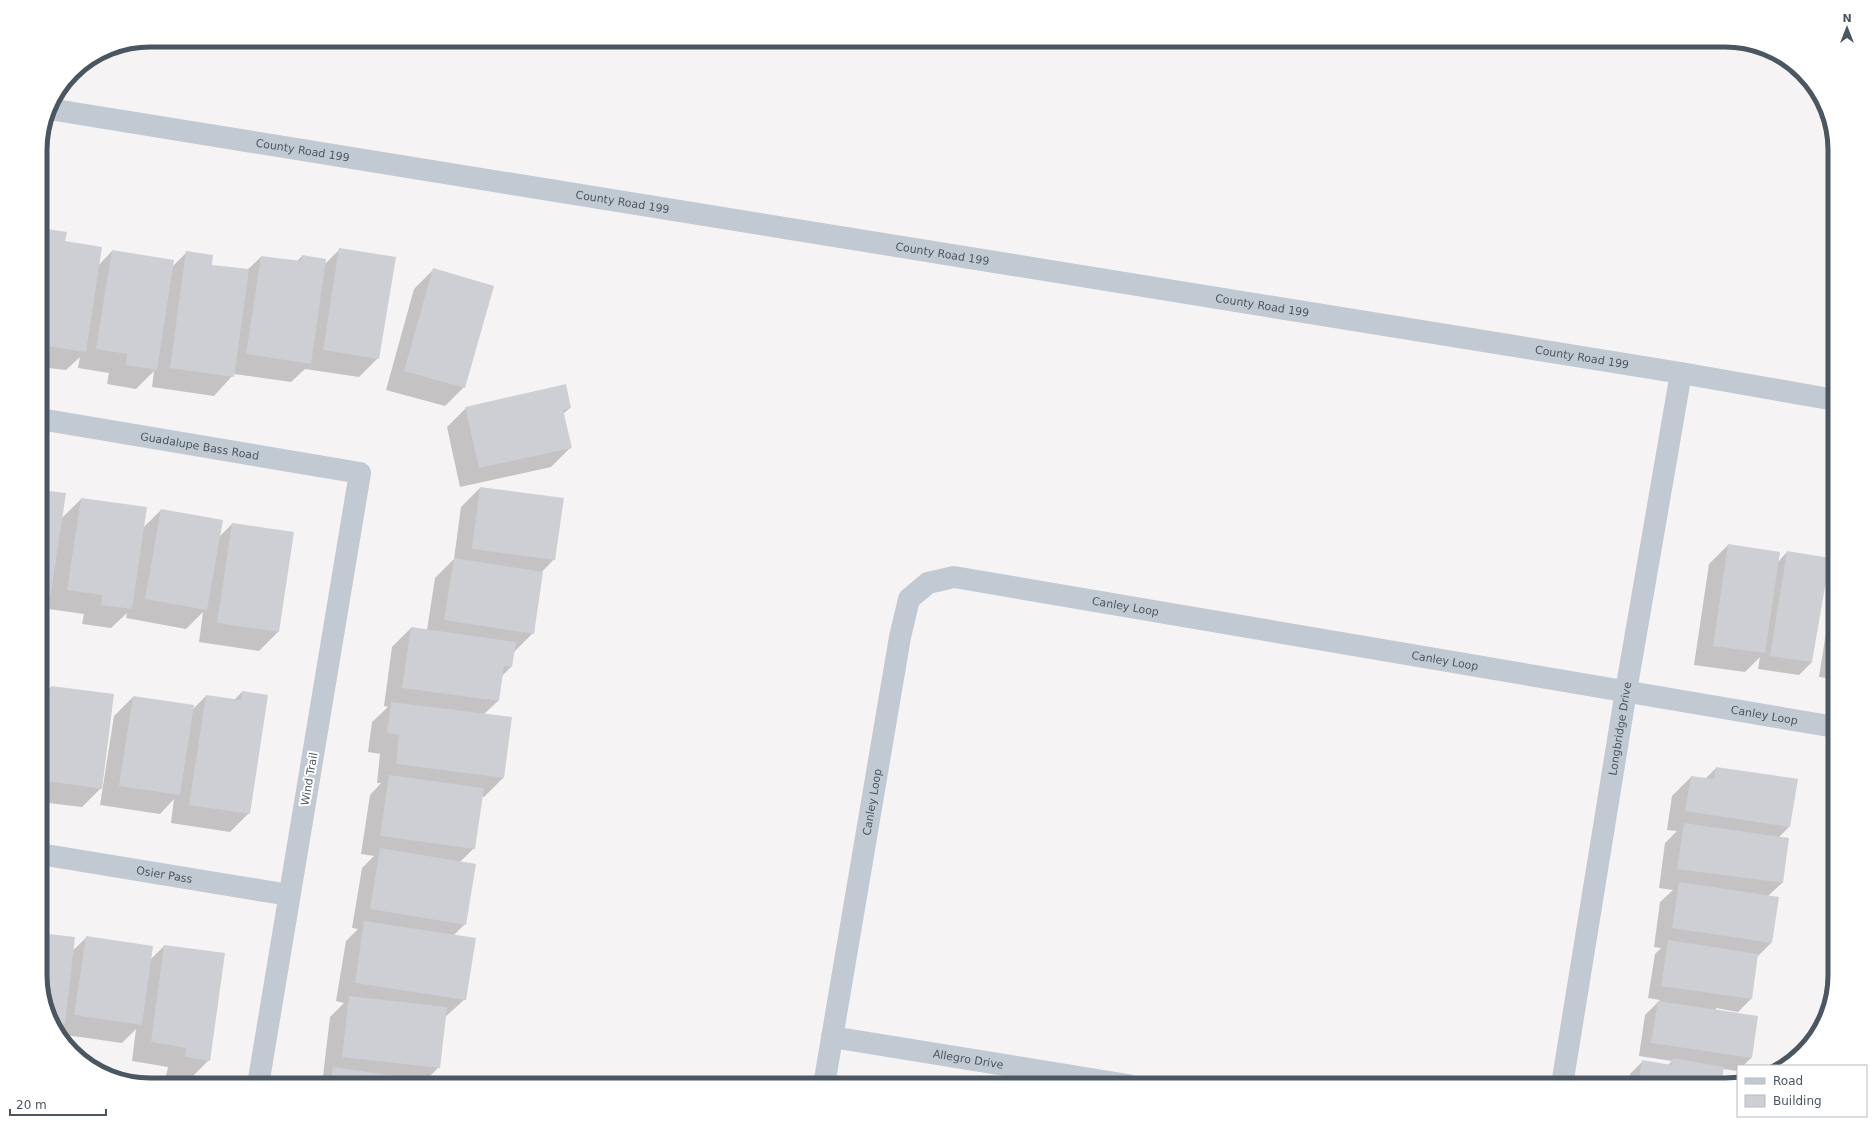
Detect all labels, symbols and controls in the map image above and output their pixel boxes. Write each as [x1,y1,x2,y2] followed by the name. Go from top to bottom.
[1827,8,1867,48] north arrow
[1842,12,1852,25] text: N
[255,137,350,165] street label: County Road 199
[575,188,670,216] street label: County Road 199
[894,240,990,268] street label: County Road 199
[1214,292,1310,320] street label: County Road 199
[1534,343,1630,371] street label: County Road 199
[139,430,260,463] street label: Guadalupe Bass Road
[1091,595,1160,619] street label: Canley Loop
[1410,649,1479,673] street label: Canley Loop
[1606,681,1635,777] street label: Longbridge Drive
[1730,703,1799,728] street label: Canley Loop
[298,752,321,807] street label: Wind Trail
[860,768,885,837] street label: Canley Loop
[135,864,194,886] street label: Osier Pass
[932,1047,1005,1072] street label: Allegro Drive
[1737,1065,1867,1117] legend
[1773,1074,1803,1088] text: Road
[10,1091,106,1117] scale bar
[1773,1094,1822,1108] text: Building
[16,1098,47,1112] text: 20 m

